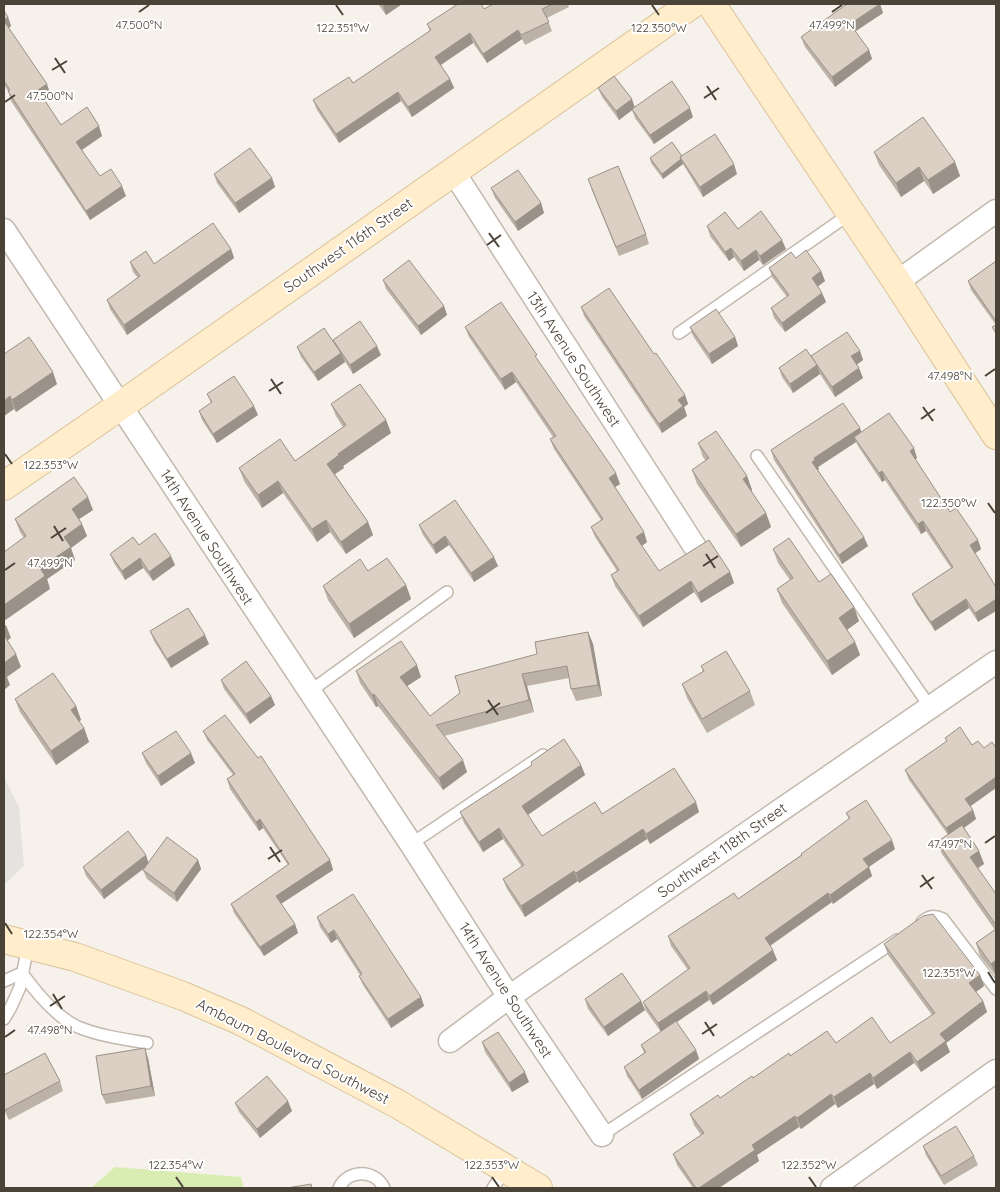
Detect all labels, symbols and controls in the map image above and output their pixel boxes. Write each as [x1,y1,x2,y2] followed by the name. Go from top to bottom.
[115,17,163,32] text: 47.500°N
[809,17,855,32] text: 47.499°N
[317,20,370,35] text: 122.351°W
[631,20,687,35] text: 122.350°W
[26,88,74,103] text: 47.500°N
[280,193,416,297] street label: Southwest 116th Street
[523,288,625,430] street label: 13th Avenue Southwest
[927,368,973,383] text: 47.498°N
[24,457,79,472] text: 122.353°W
[156,466,258,608] street label: 14th Avenue Southwest
[921,495,977,510] text: 122.350°W
[27,555,73,570] text: 47.499°N
[654,798,790,902] street label: Southwest 118th Street
[928,836,972,851] text: 47.497°N
[455,919,557,1061] street label: 14th Avenue Southwest
[24,926,79,941] text: 122.354°W
[923,965,976,980] text: 122.351°W
[193,994,393,1108] street label: Ambaum Boulevard Southwest
[27,1022,73,1037] text: 47.498°N
[149,1157,204,1172] text: 122.354°W
[465,1157,520,1172] text: 122.353°W
[782,1157,837,1172] text: 122.352°W

